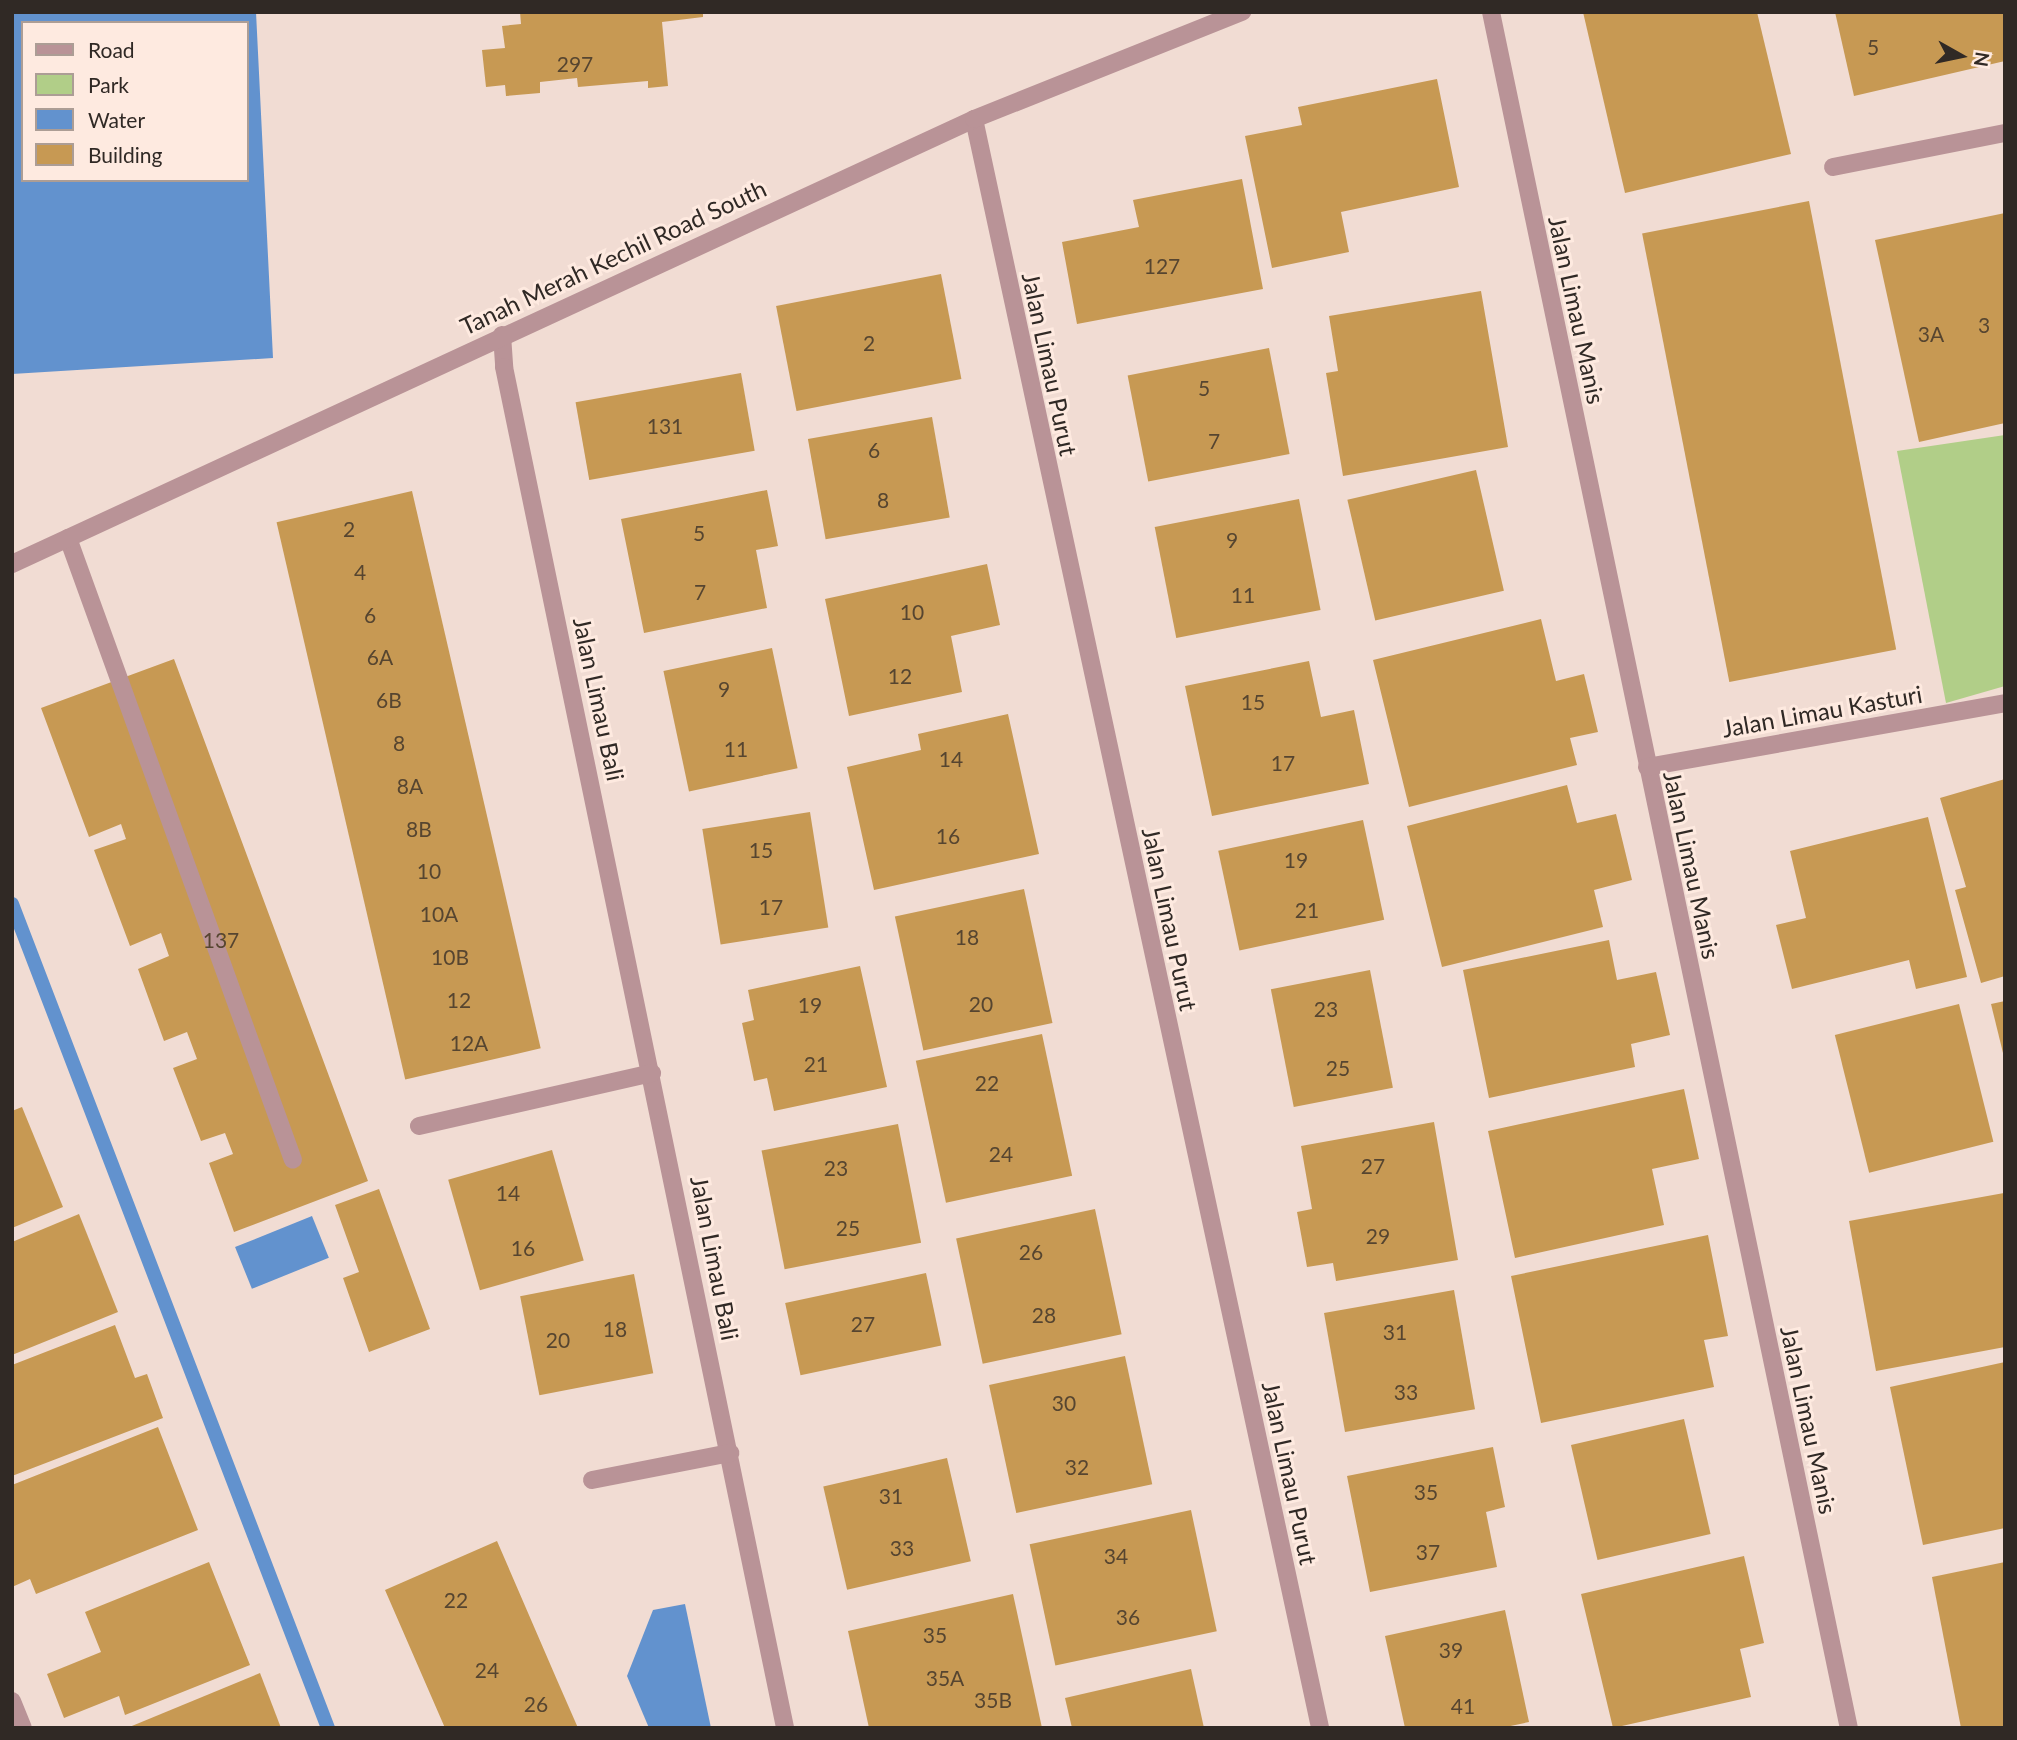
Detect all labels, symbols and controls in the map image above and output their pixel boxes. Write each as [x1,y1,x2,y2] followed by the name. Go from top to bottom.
[21,21,248,182] legend
[1926,21,1996,91] north arrow
[1867,34,1879,60] house number: 5
[88,37,135,62] text: Road
[1970,50,1995,68] text: N
[557,51,593,77] house number: 297
[88,72,129,97] text: Park
[88,107,145,132] text: Water
[88,142,163,167] text: Building
[455,173,771,341] street label: Tanah Merah Kechil Road South
[1543,213,1611,407] street label: Jalan Limau Manis
[1144,253,1180,279] house number: 127
[1017,270,1083,458] street label: Jalan Limau Purut
[1978,312,1990,338] house number: 3
[1918,321,1944,347] house number: 3A
[863,330,875,356] house number: 2
[1198,375,1210,401] house number: 5
[647,413,683,439] house number: 131
[1208,428,1220,454] house number: 7
[868,437,880,463] house number: 6
[877,487,889,513] house number: 8
[343,516,355,542] house number: 2
[693,520,705,546] house number: 5
[1226,527,1238,553] house number: 9
[354,559,366,585] house number: 4
[694,579,706,605] house number: 7
[1231,582,1255,608] house number: 11
[900,599,924,625] house number: 10
[364,602,376,628] house number: 6
[568,614,630,784] street label: Jalan Limau Bali
[367,644,393,670] house number: 6A
[888,663,912,689] house number: 12
[718,676,730,702] house number: 9
[1720,679,1924,743] street label: Jalan Limau Kasturi
[376,687,402,713] house number: 6B
[1241,689,1265,715] house number: 15
[393,730,405,756] house number: 8
[724,736,748,762] house number: 11
[939,746,963,772] house number: 14
[1271,750,1295,776] house number: 17
[1658,768,1726,962] street label: Jalan Limau Manis
[397,773,423,799] house number: 8A
[406,816,432,842] house number: 8B
[936,823,960,849] house number: 16
[1137,825,1203,1013] street label: Jalan Limau Purut
[749,837,773,863] house number: 15
[1284,847,1308,873] house number: 19
[417,858,441,884] house number: 10
[759,894,783,920] house number: 17
[1295,897,1319,923] house number: 21
[420,901,458,927] house number: 10A
[955,924,979,950] house number: 18
[203,927,239,953] house number: 137
[431,944,469,970] house number: 10B
[447,987,471,1013] house number: 12
[969,991,993,1017] house number: 20
[798,992,822,1018] house number: 19
[1314,996,1338,1022] house number: 23
[450,1030,488,1056] house number: 12A
[804,1051,828,1077] house number: 21
[1326,1055,1350,1081] house number: 25
[975,1070,999,1096] house number: 22
[989,1141,1013,1167] house number: 24
[1361,1153,1385,1179] house number: 27
[824,1155,848,1181] house number: 23
[685,1173,745,1343] street label: Jalan Limau Bali
[496,1180,520,1206] house number: 14
[836,1215,860,1241] house number: 25
[1366,1223,1390,1249] house number: 29
[511,1235,535,1261] house number: 16
[1019,1239,1043,1265] house number: 26
[1032,1302,1056,1328] house number: 28
[851,1311,875,1337] house number: 27
[603,1316,627,1342] house number: 18
[1383,1319,1407,1345] house number: 31
[1775,1323,1843,1517] street label: Jalan Limau Manis
[546,1327,570,1353] house number: 20
[1257,1379,1323,1567] street label: Jalan Limau Purut
[1394,1379,1418,1405] house number: 33
[1052,1390,1076,1416] house number: 30
[1065,1454,1089,1480] house number: 32
[1414,1479,1438,1505] house number: 35
[879,1483,903,1509] house number: 31
[890,1535,914,1561] house number: 33
[1416,1539,1440,1565] house number: 37
[1104,1543,1128,1569] house number: 34
[444,1587,468,1613] house number: 22
[1116,1604,1140,1630] house number: 36
[923,1622,947,1648] house number: 35
[1439,1637,1463,1663] house number: 39
[475,1657,499,1683] house number: 24
[926,1665,964,1691] house number: 35A
[974,1687,1012,1713] house number: 35B
[524,1691,548,1717] house number: 26
[1451,1693,1475,1719] house number: 41

